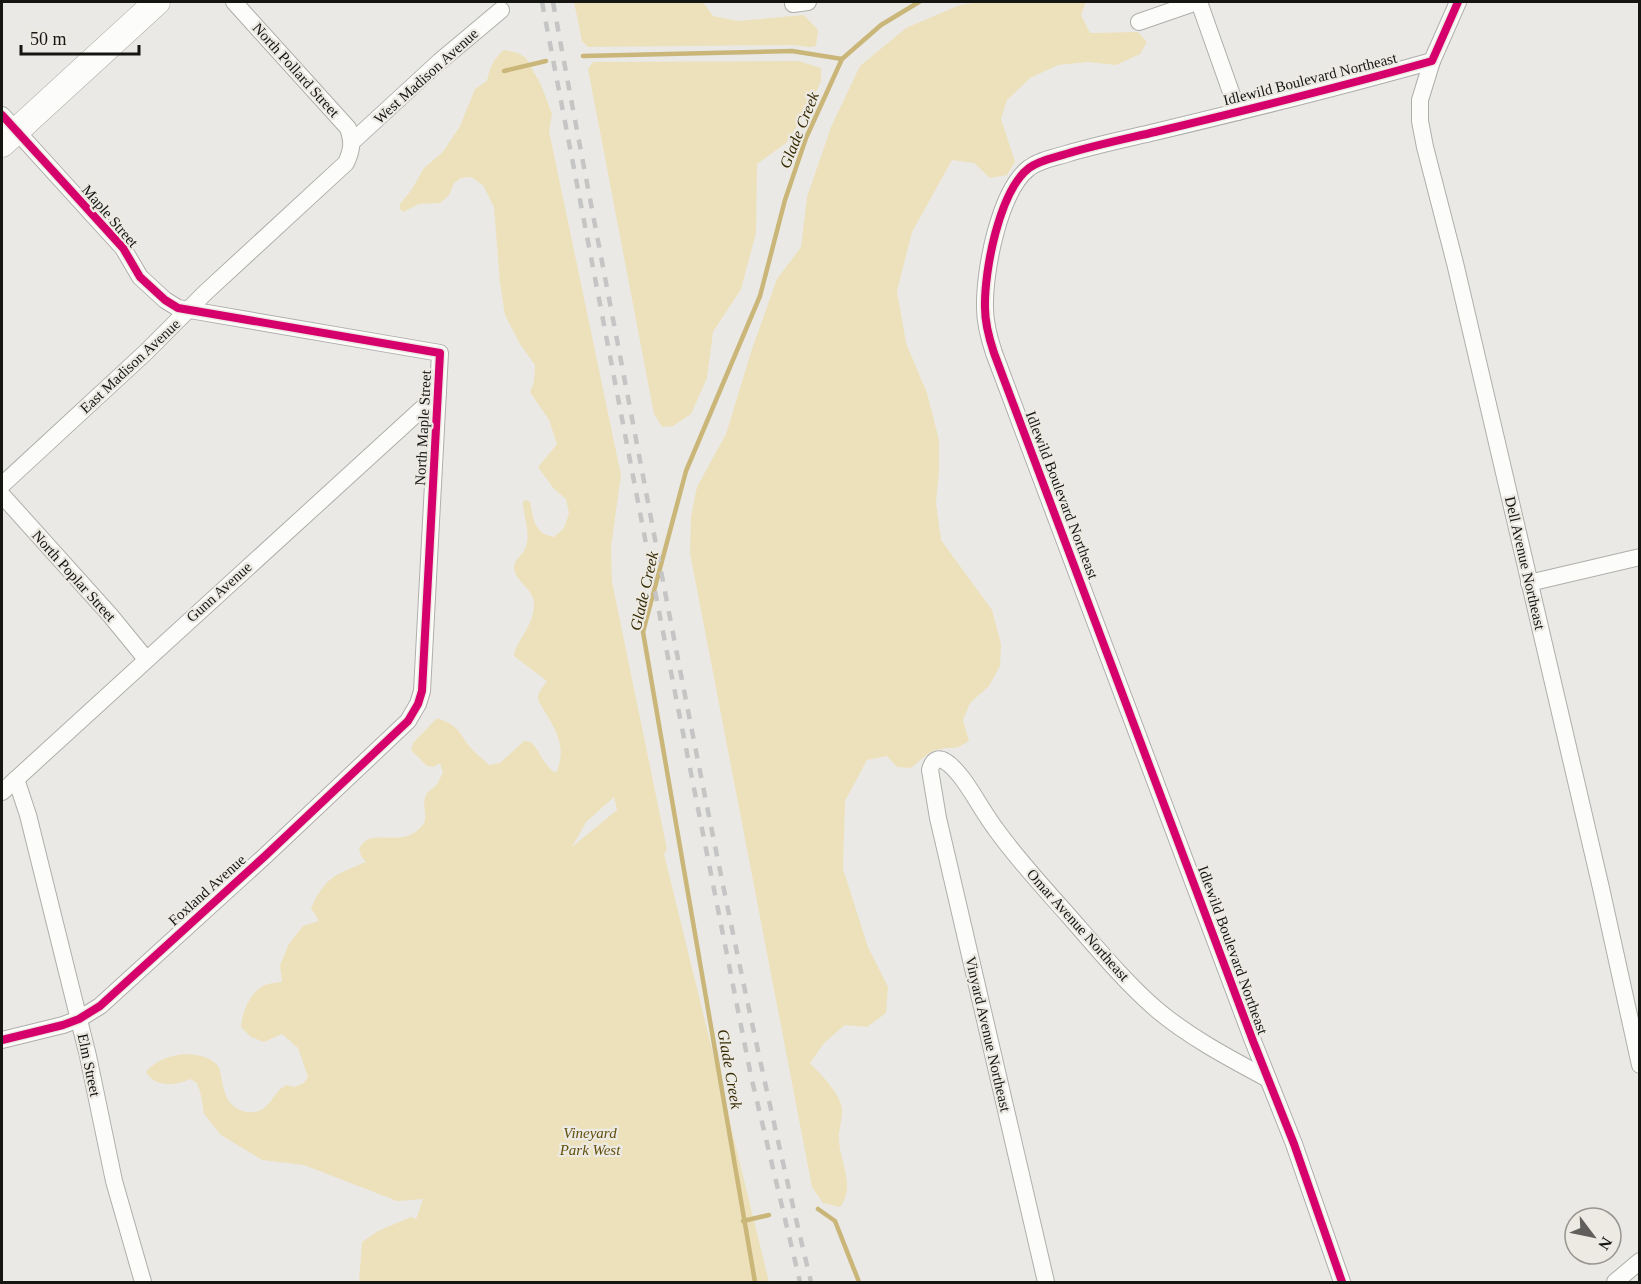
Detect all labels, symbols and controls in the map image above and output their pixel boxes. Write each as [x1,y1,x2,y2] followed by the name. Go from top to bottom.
[21,18,140,56] scale bar
[250,20,343,121] street label: North Pollard Street
[371,25,482,127] street label: West Madison Avenue
[30,29,67,49] text: 50 m
[1222,49,1399,108] street label: Idlewild Boulevard Northeast
[776,89,822,171] water label: Glade Creek
[79,182,142,251] street label: Maple Street
[77,315,183,416] street label: East Madison Avenue
[412,369,434,486] street label: North Maple Street
[1023,409,1102,582] street label: Idlewild Boulevard Northeast
[1502,495,1548,632] street label: Dell Avenue Northeast
[29,527,120,625] street label: North Poplar Street
[627,549,662,632] water label: Glade Creek
[183,558,255,625] street label: Gunn Avenue
[165,851,249,929] street label: Foxland Avenue
[1195,863,1271,1037] street label: Idlewild Boulevard Northeast
[1024,866,1133,985] street label: Omar Avenue Northeast
[962,955,1014,1114] street label: Vinyard Avenue Northeast
[715,1028,746,1111] water label: Glade Creek
[75,1032,104,1099] street label: Elm Street
[559,1125,621,1158] park label: Vineyard Park West
[1563,1206,1623,1266] north arrow
[1595,1234,1616,1253] text: N

